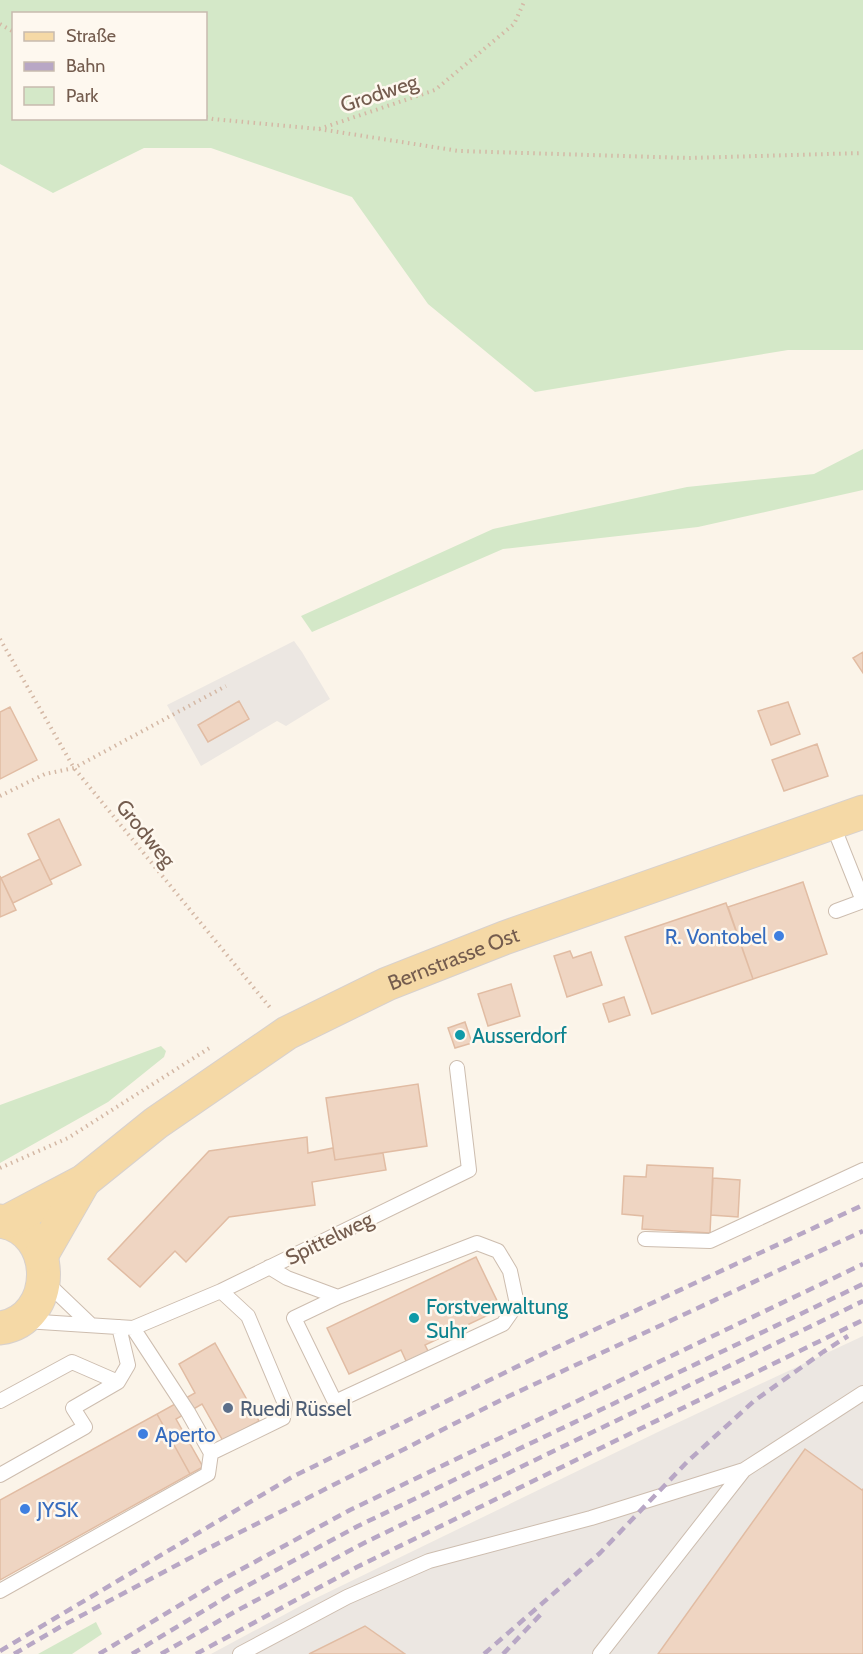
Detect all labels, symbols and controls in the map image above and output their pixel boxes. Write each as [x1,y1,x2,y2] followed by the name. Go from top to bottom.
[12,12,207,120] legend
[66,25,116,47] text: Straße
[66,55,105,77] text: Bahn
[337,69,421,117] street label: Grodweg
[66,85,99,107] text: Park
[111,794,181,872] street label: Grodweg
[384,921,522,995] street label: Bernstrasse Ost
[665,924,767,949] place label: R. Vontobel
[772,929,786,943] marker: R. Vontobel
[472,1023,567,1048] place label: Ausserdorf
[453,1028,467,1042] marker: Ausserdorf
[281,1206,377,1270] street label: Spittelweg
[426,1294,568,1343] place label: Forstverwaltung Suhr
[407,1311,421,1325] marker: Forstverwaltung Suhr
[240,1396,352,1421] place label: Ruedi Rüssel
[221,1401,235,1415] marker: Ruedi Rüssel
[155,1422,216,1447] place label: Aperto
[136,1427,150,1441] marker: Aperto
[36,1497,79,1522] place label: JYSK
[18,1502,32,1516] marker: JYSK

